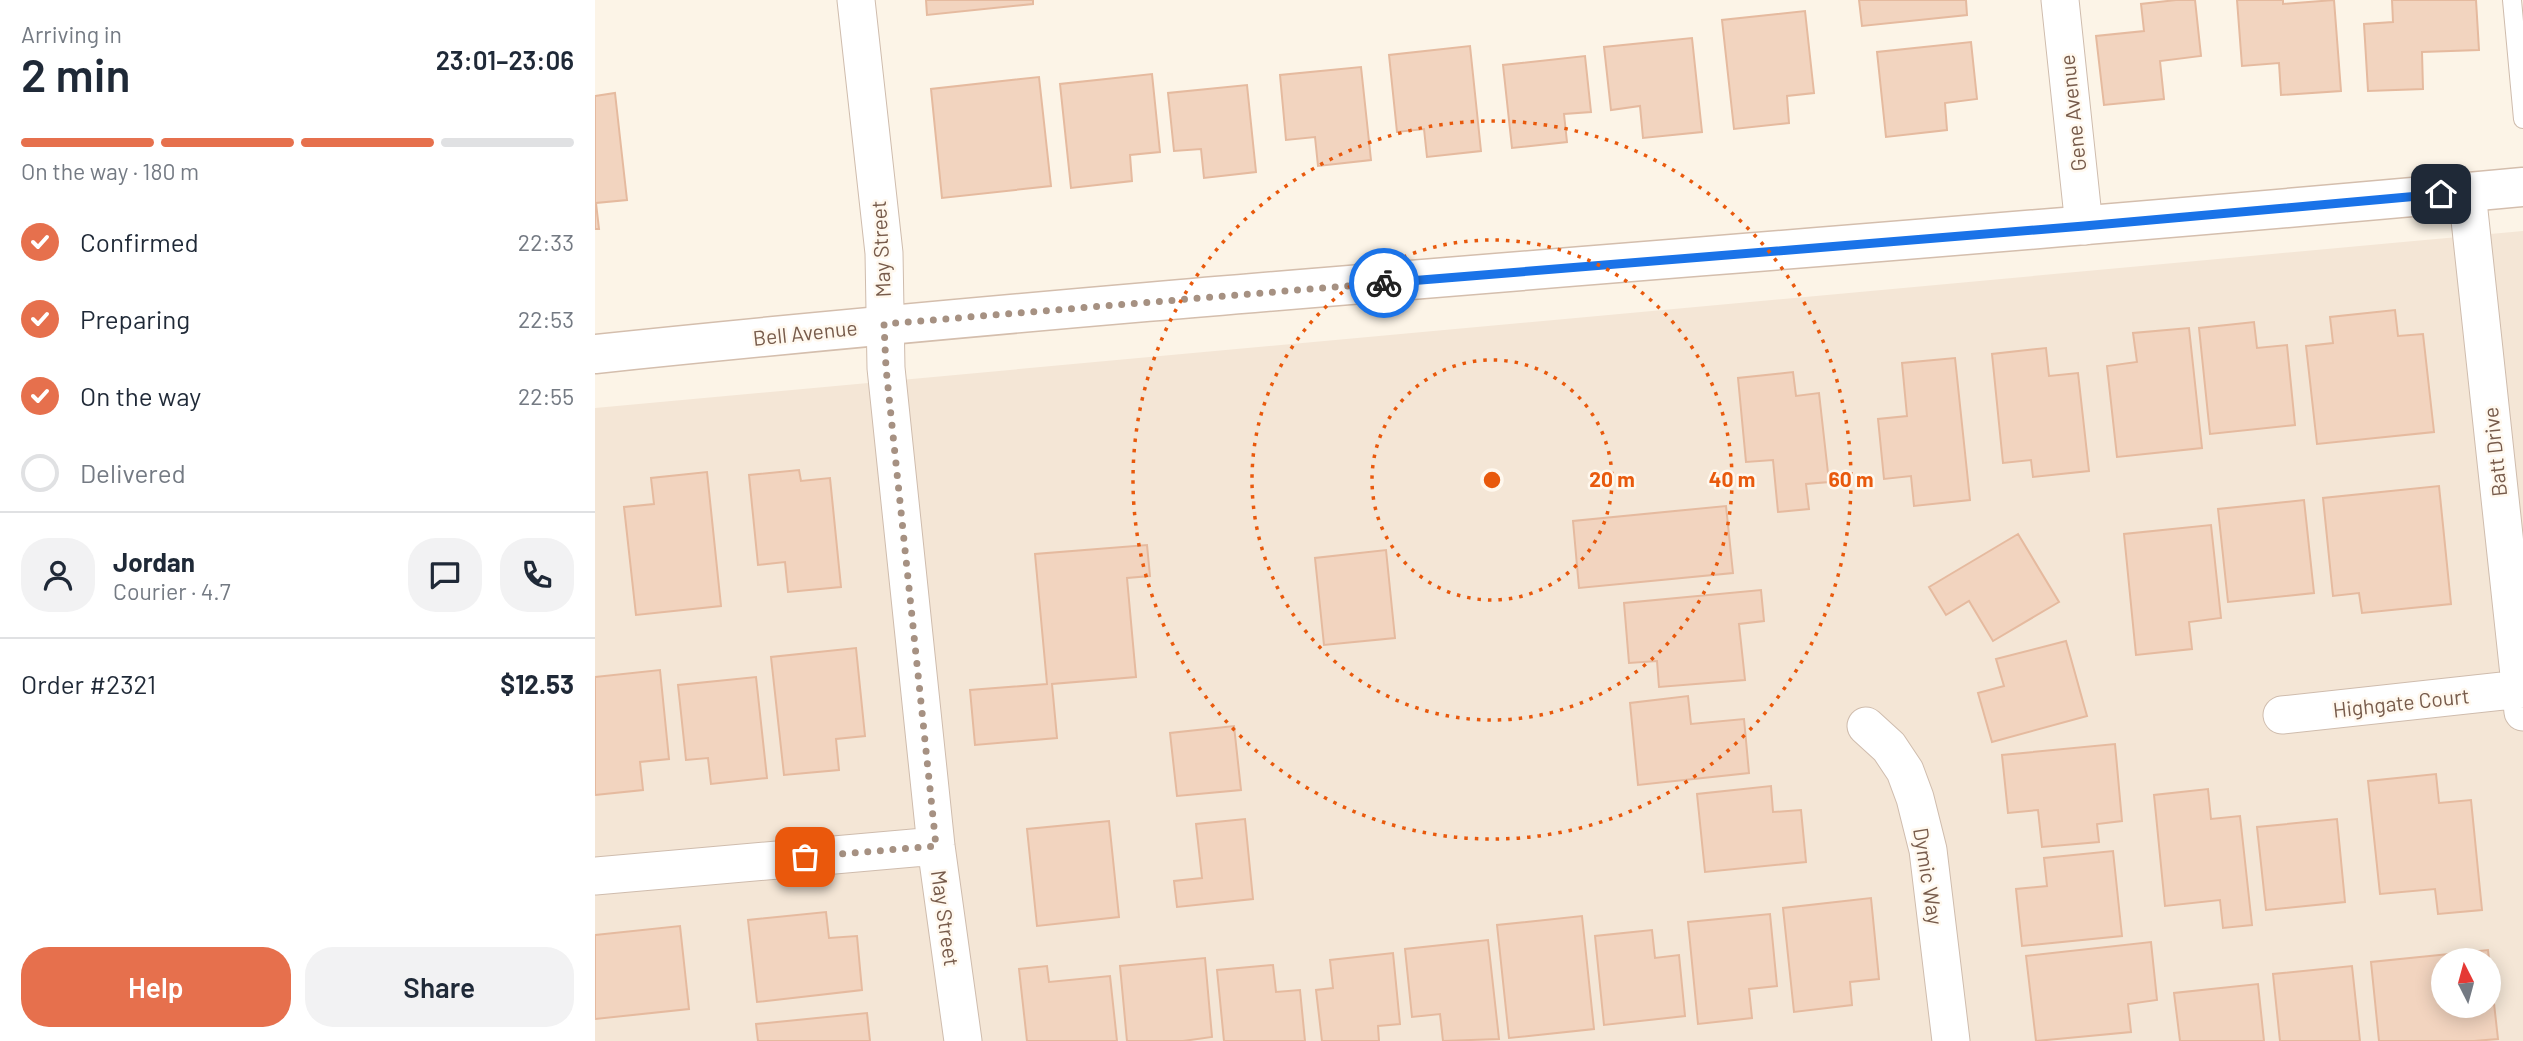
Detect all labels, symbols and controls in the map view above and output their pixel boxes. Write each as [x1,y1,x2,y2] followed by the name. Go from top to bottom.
[21,20,122,48] text: Arriving in
[436,44,574,75] text: 23:01–23:06
[21,46,130,101] text: 2 min
[2053,53,2091,173] street label: Gene Avenue
[21,157,199,185] text: On the way · 180 m
[2411,164,2471,224] pin
[2422,175,2460,213] icon: home
[865,200,895,298] street label: May Street
[21,223,59,261] icon: check
[80,226,199,257] text: Confirmed
[518,228,574,256] text: 22:33
[1349,248,1419,318] courier
[1365,264,1403,302] icon: bike
[21,300,59,338] icon: check
[80,303,190,334] text: Preparing
[518,305,574,333] text: 22:53
[751,314,859,350] street label: Bell Avenue
[21,377,59,415] icon: check
[80,380,201,411] text: On the way
[518,382,574,410] text: 22:55
[2477,406,2511,498] street label: Batt Drive
[80,457,186,488] text: Delivered
[1589,466,1635,491] text: 20 m
[1709,466,1755,491] text: 40 m
[1829,466,1873,491] text: 60 m
[1480,468,1504,492] centre of rings
[21,538,95,612] button: person
[408,538,482,612] button: chat
[500,538,574,612] button: phone
[113,546,195,577] text: Jordan
[113,577,231,605] text: Courier · 4.7
[21,668,156,699] text: Order #2321
[500,668,574,699] text: $12.53
[2331,682,2471,722] street label: Highgate Court
[1909,826,1949,927] street label: Dymic Way
[775,827,835,887] pin
[786,838,824,876] icon: bag
[927,868,965,968] street label: May Street
[21,947,291,1027] button: Help
[305,947,574,1027] button: Share
[2431,948,2501,1018] north arrow
[2431,948,2501,1018] map controls

